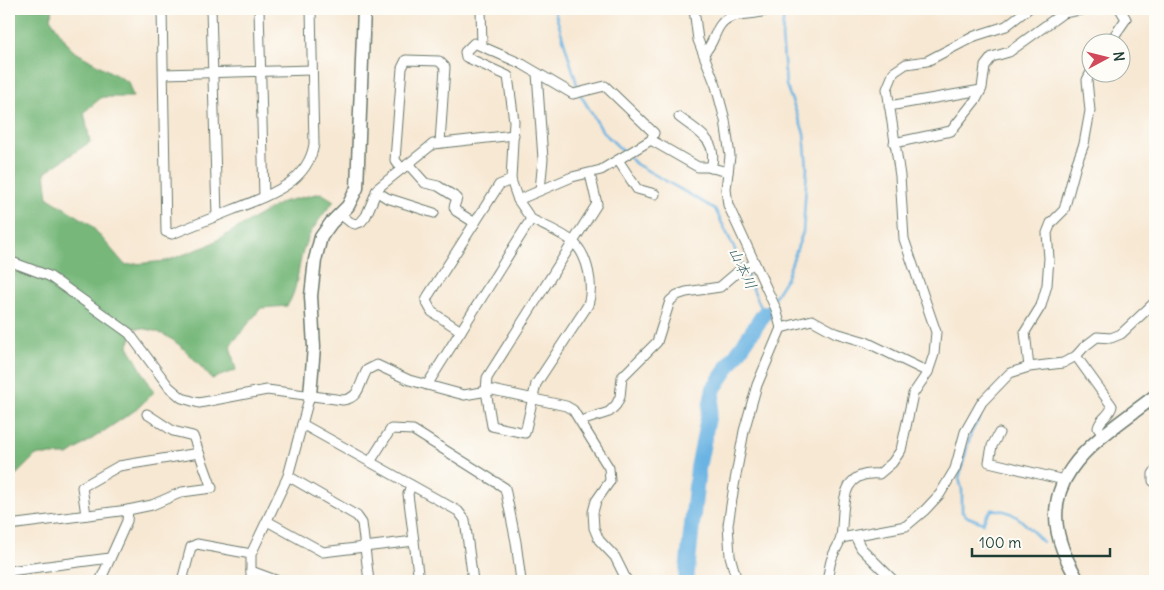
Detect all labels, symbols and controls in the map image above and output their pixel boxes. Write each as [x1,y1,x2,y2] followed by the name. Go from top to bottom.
[1082,32,1132,82] north arrow
[1109,51,1128,62] text: N
[725,244,761,292] water label: 山本川
[972,525,1109,557] scale bar
[979,533,1021,552] text: 100 m

